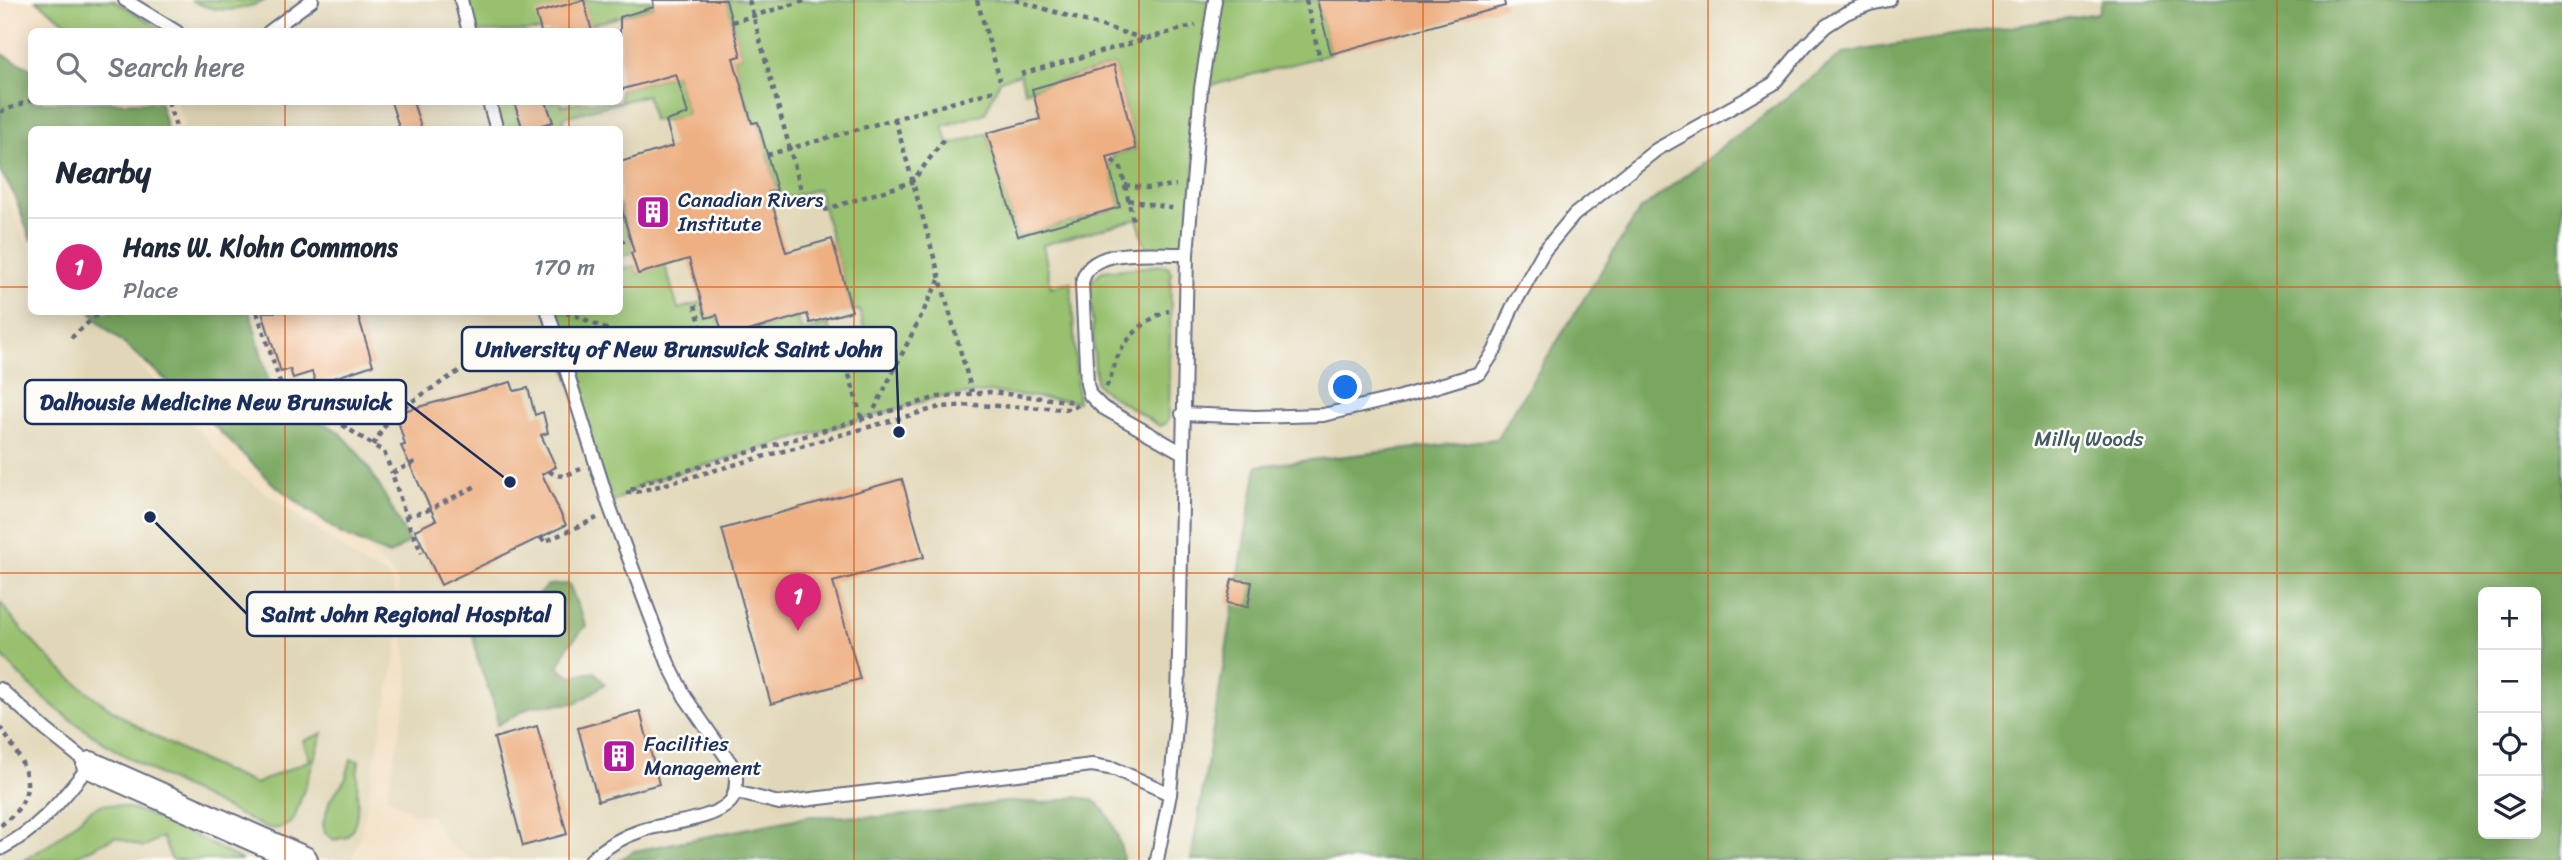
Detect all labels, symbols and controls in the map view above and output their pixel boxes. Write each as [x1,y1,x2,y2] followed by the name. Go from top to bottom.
[28,28,623,105] search box
[108,44,245,90] text: Search here
[52,48,90,86] icon: search
[56,145,151,199] text: Nearby
[677,181,824,243] place label: Canadian Rivers Institute
[634,193,672,231] building icon: Canadian Rivers Institute
[123,224,398,270] text: Hans W. Klohn Commons
[74,247,84,288] text: 1
[534,247,595,288] text: 170 m
[123,270,178,311] text: Place
[462,327,896,371] callout: University of New Brunswick Saint John
[475,329,883,370] text: University of New Brunswick Saint John
[1328,370,1362,404] your location
[25,380,406,424] callout: Dalhousie Medicine New Brunswick
[40,382,393,423] text: Dalhousie Medicine New Brunswick
[2034,420,2144,458] park label: Milly Woods
[775,573,821,631] pin: 1
[2478,587,2541,839] map controls
[2478,587,2541,650] button: +
[247,592,565,636] callout: Saint John Regional Hospital
[260,594,552,635] text: Saint John Regional Hospital
[2478,650,2541,713] button: −
[2478,713,2541,776] button: locate
[644,725,762,787] place label: Facilities Management
[600,737,638,775] building icon: Facilities Management
[2478,776,2541,839] button: layers

